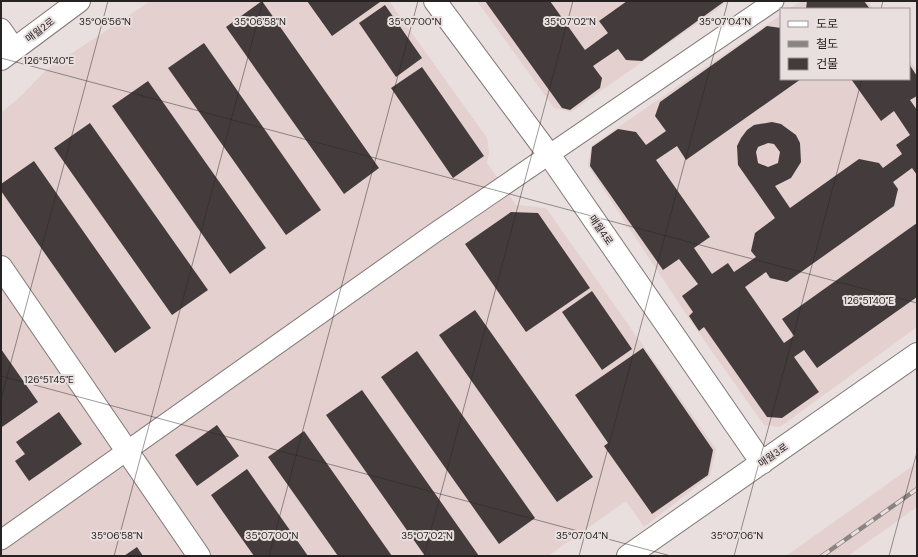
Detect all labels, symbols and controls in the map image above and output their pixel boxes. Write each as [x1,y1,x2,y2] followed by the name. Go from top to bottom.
[780,8,910,80] legend
[23,15,57,45] street label: 매월2로
[79,15,131,28] text: 35°06'56"N
[234,15,286,28] text: 35°06'58"N
[389,15,442,28] text: 35°07'00"N
[544,15,596,28] text: 35°07'02"N
[699,15,751,28] text: 35°07'04"N
[816,16,838,32] text: 도로
[816,36,838,52] text: 철도
[24,54,75,67] text: 126°51'40"E
[816,56,838,72] text: 건물
[586,212,616,248] street label: 매월4로
[844,294,895,307] text: 126°51'40"E
[24,373,74,386] text: 126°51'45"E
[756,440,790,470] street label: 매월3로
[91,529,143,542] text: 35°06'58"N
[246,529,299,542] text: 35°07'00"N
[401,529,453,542] text: 35°07'02"N
[556,529,608,542] text: 35°07'04"N
[711,529,763,542] text: 35°07'06"N

